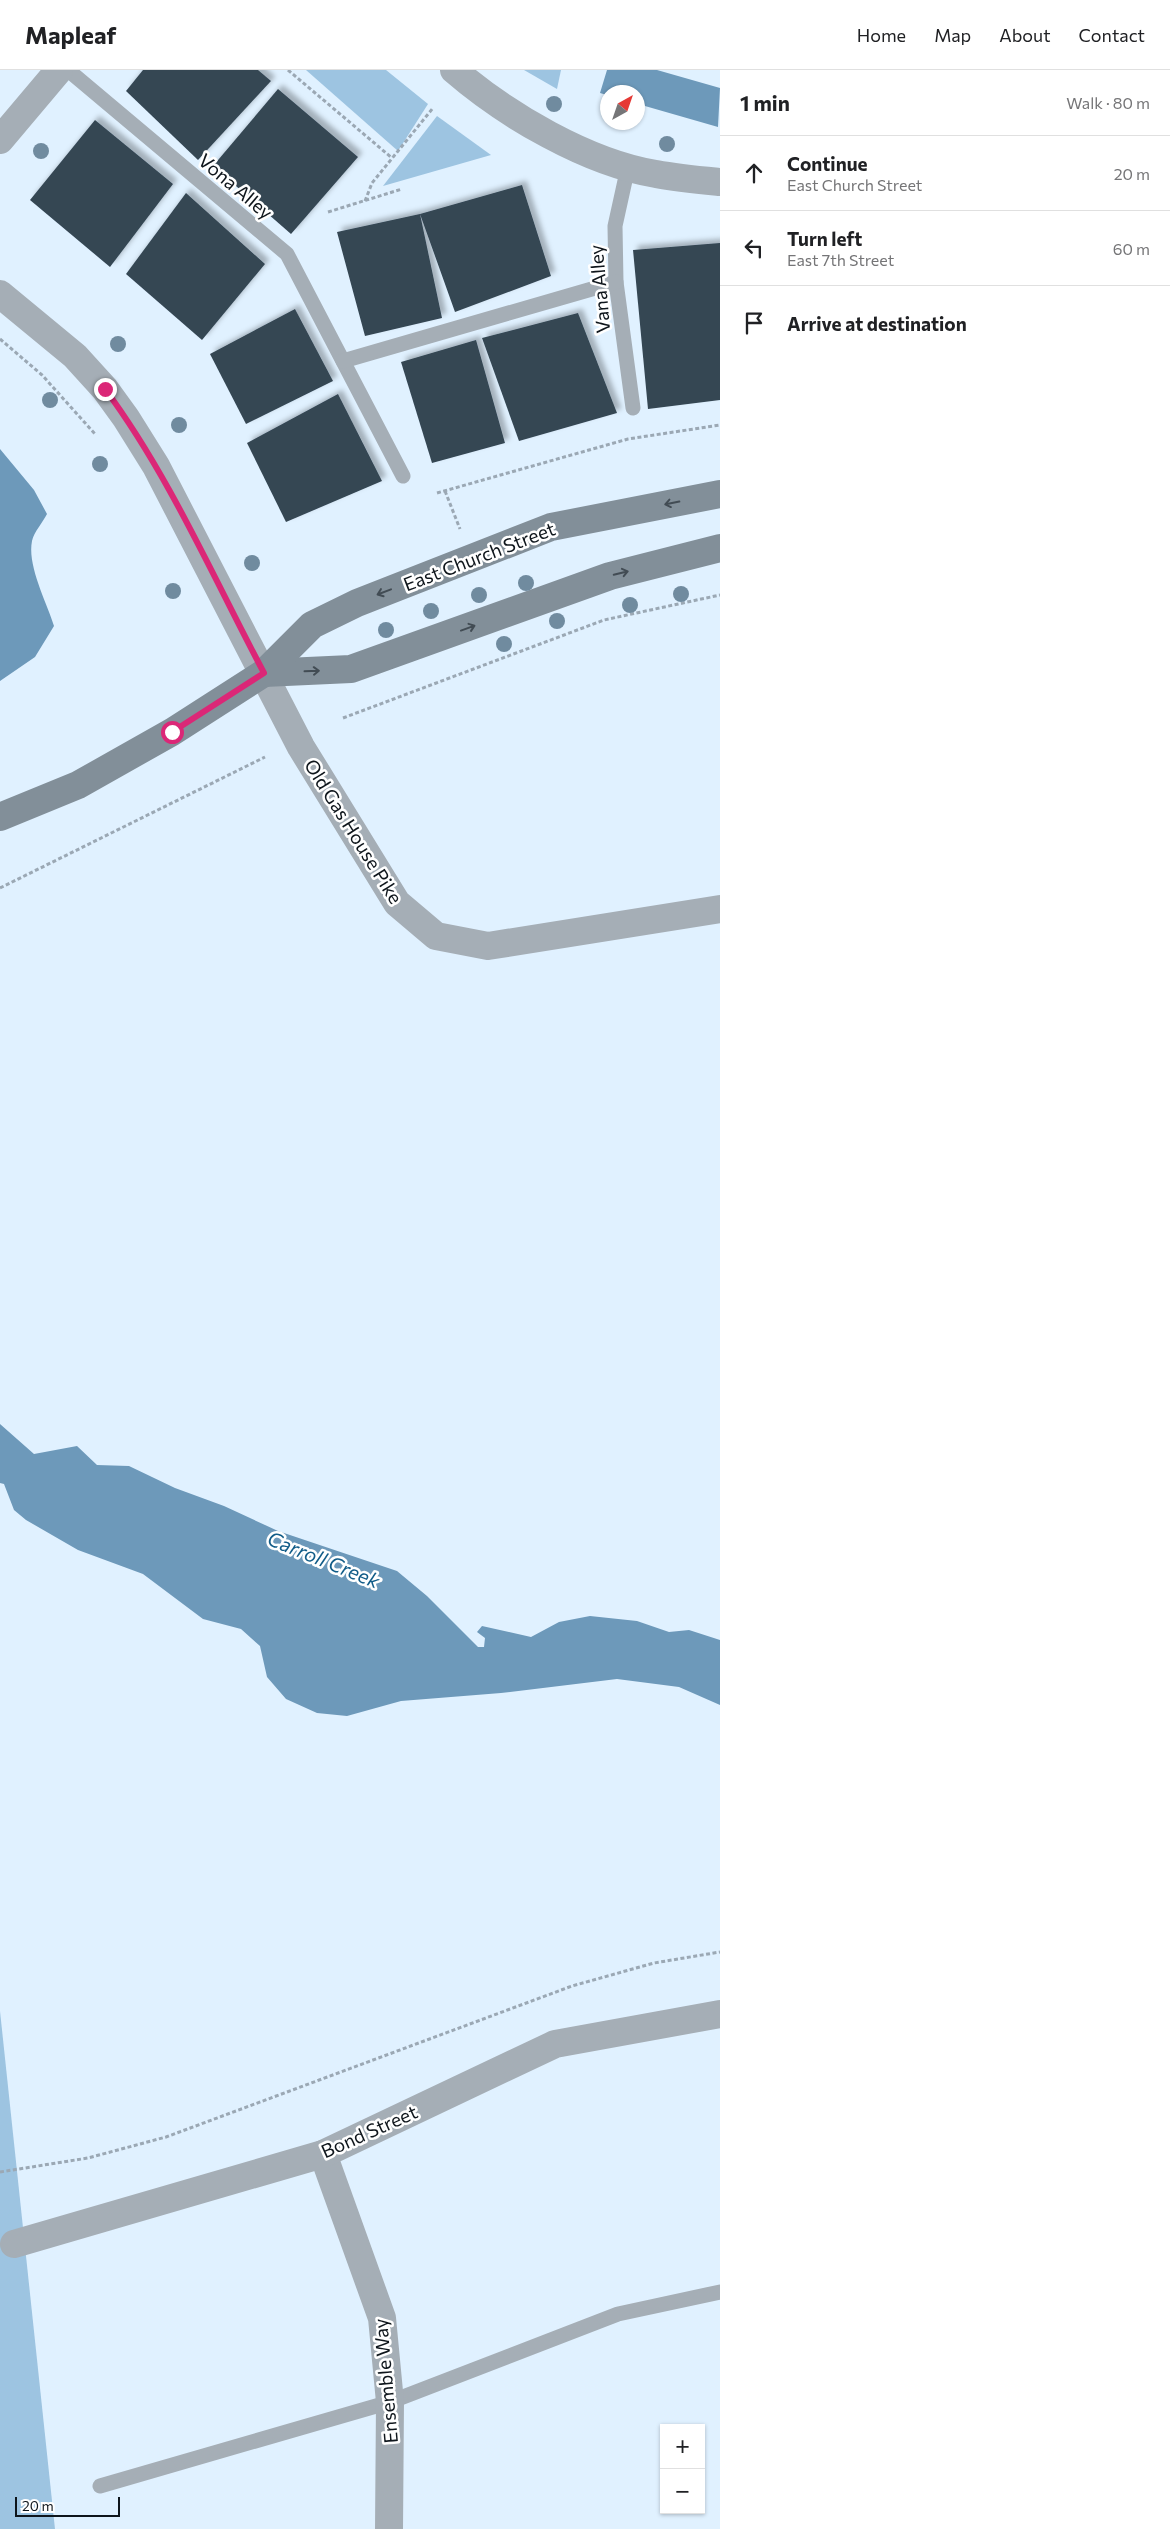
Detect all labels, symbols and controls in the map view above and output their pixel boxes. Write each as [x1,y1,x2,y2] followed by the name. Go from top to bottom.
[25,20,116,49] text: Mapleaf
[857,24,906,46] text: Home
[934,24,971,46] text: Map
[999,24,1051,46] text: About
[1079,24,1145,46] text: Contact
[600,85,645,130] north arrow
[740,90,790,115] text: 1 min
[1066,93,1150,112] text: Walk · 80 m
[194,148,278,224] street label: Vona Alley
[787,152,867,175] text: Continue
[740,159,768,187] icon: ahead
[1114,164,1150,183] text: 20 m
[787,175,922,194] text: East Church Street
[787,227,862,250] text: Turn left
[740,234,768,262] icon: left
[1113,239,1150,258] text: 60 m
[584,244,614,334] street label: Vana Alley
[787,250,894,269] text: East 7th Street
[740,309,768,337] icon: arrive
[787,312,967,335] text: Arrive at destination
[94,378,117,401] route end
[664,499,680,509] one-way arrow
[400,516,558,596] street label: East Church Street
[612,568,628,578] one-way arrow
[377,588,392,597] one-way arrow
[459,623,475,632] one-way arrow
[304,667,320,676] one-way arrow
[161,721,184,744] route start
[300,754,408,908] street label: Old Gas House Pike
[264,1526,385,1593] water label: Carroll Creek
[317,2100,421,2162] street label: Bond Street
[368,2318,402,2444] street label: Ensemble Way
[660,2424,705,2514] map controls
[660,2424,705,2469] button: +
[660,2469,705,2514] button: −
[15,2494,120,2517] scale bar
[22,2497,54,2514] text: 20 m

